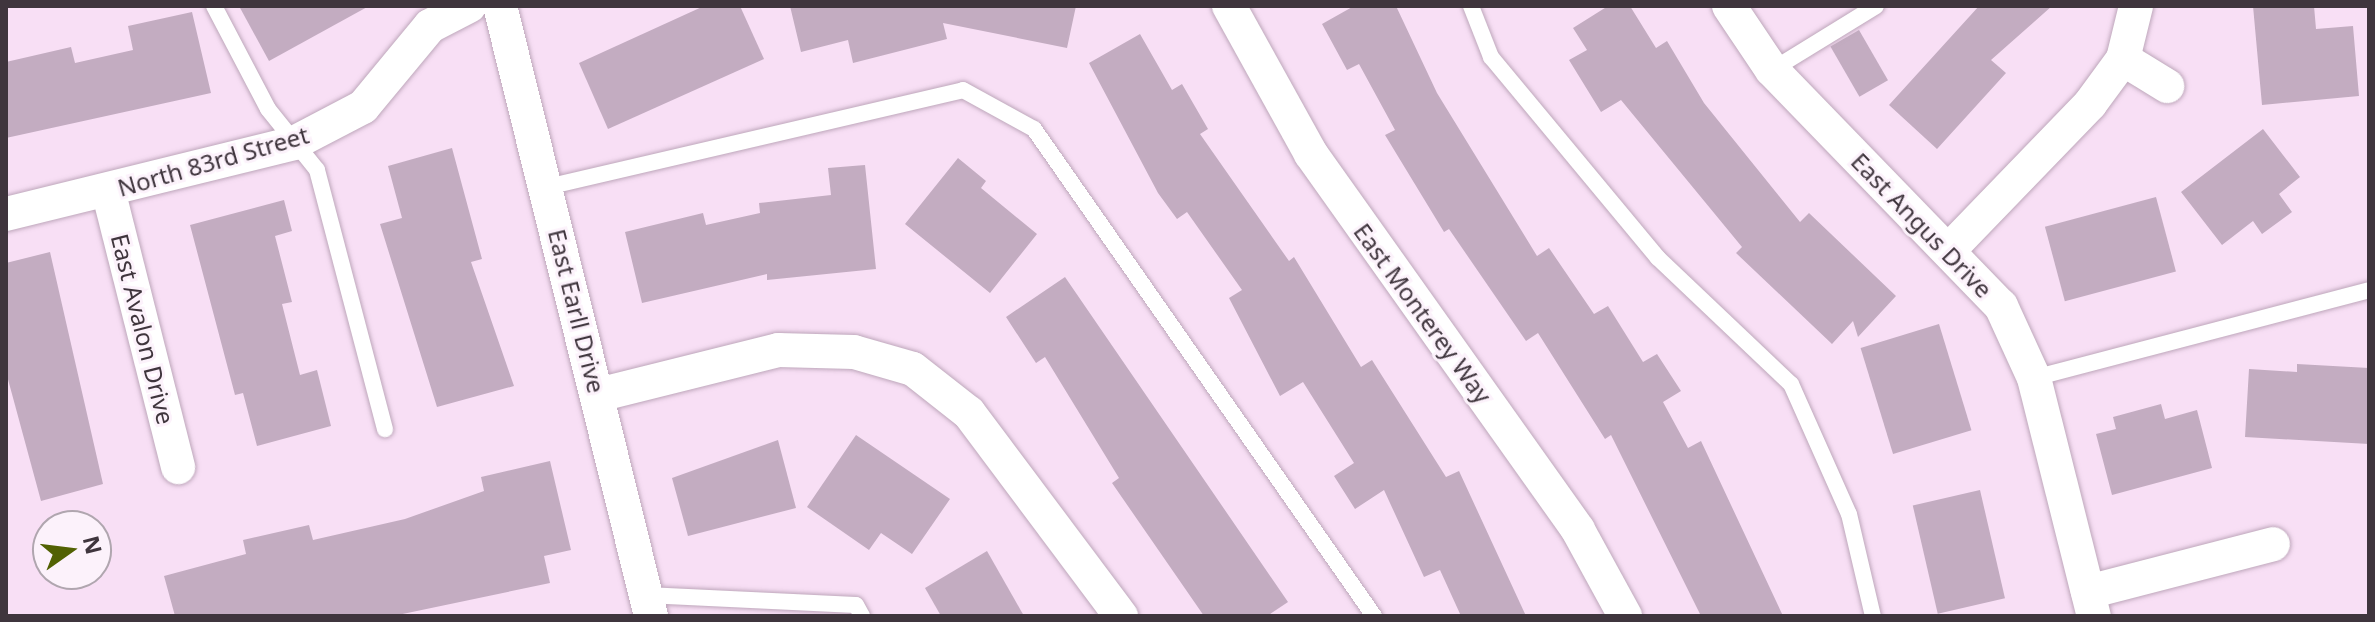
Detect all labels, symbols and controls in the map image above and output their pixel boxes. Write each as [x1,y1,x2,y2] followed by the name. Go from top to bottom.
[114,120,312,202] street label: North 83rd Street
[1846,147,1998,303] street label: East Angus Drive
[1348,218,1498,408] street label: East Monterey Way
[543,226,611,396] street label: East Earll Drive
[105,231,181,427] street label: East Avalon Drive
[32,510,112,590] north arrow
[77,532,110,557] text: N

